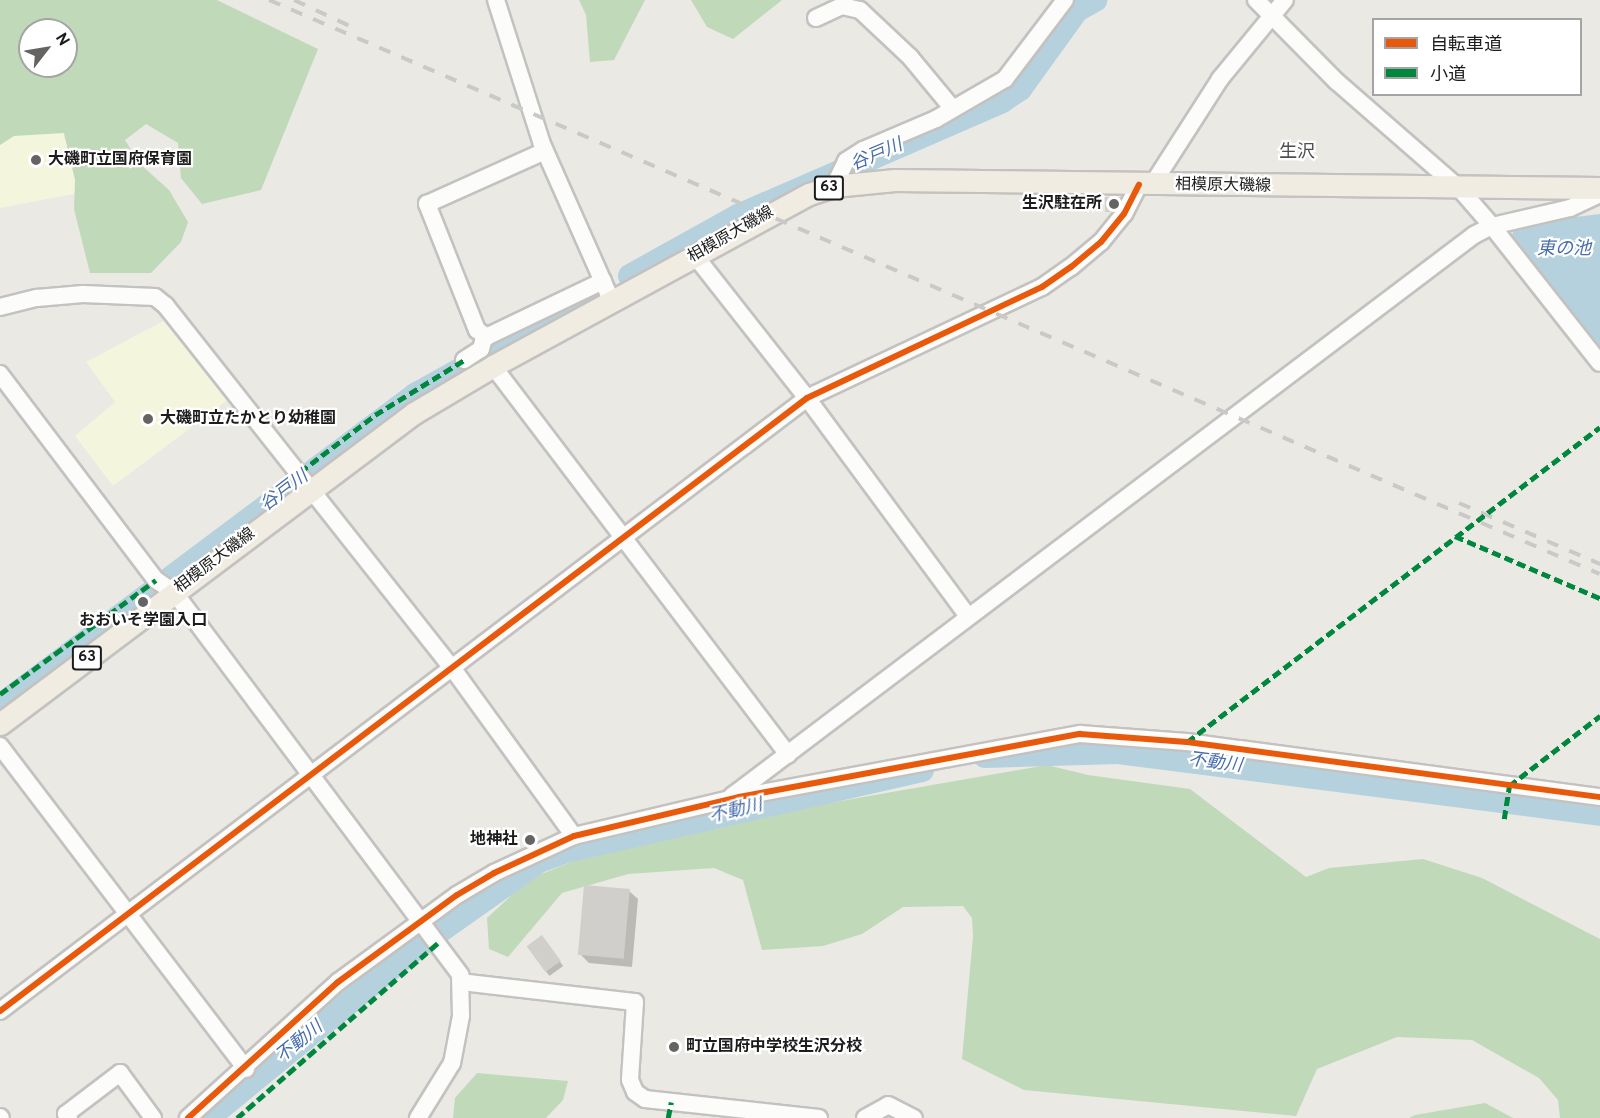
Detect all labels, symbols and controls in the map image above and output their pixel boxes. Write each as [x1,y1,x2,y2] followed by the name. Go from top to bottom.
[18,18,78,78] north arrow
[1372,18,1582,96] legend
[50,30,73,50] text: N
[1430,34,1502,57] text: 自転車道
[1430,64,1466,87] text: 小道
[848,136,906,176] water label: 谷戸川
[1279,142,1315,164] district label: 生沢
[48,150,192,170] place label: 大磯町立国府保育園
[29,153,43,167] marker: 大磯町立国府保育園
[812,176,846,200] road number: 63
[1175,176,1271,196] street label: 相模原大磯線
[1022,194,1102,214] place label: 生沢駐在所
[1107,197,1121,211] marker: 生沢駐在所
[685,203,777,267] street label: 相模原大磯線
[1537,239,1591,261] water label: 東の池
[160,409,336,429] place label: 大磯町立たかとり幼稚園
[141,412,155,426] marker: 大磯町立たかとり幼稚園
[257,467,313,517] water label: 谷戸川
[171,524,259,598] street label: 相模原大磯線
[136,595,150,609] marker: おおいそ学園入口
[79,611,207,631] place label: おおいそ学園入口
[70,646,104,670] road number: 63
[1187,750,1243,778] water label: 不動川
[707,795,765,829] water label: 不動川
[470,830,518,850] place label: 地神社
[523,833,537,847] marker: 地神社
[272,1018,328,1068] water label: 不動川
[686,1037,862,1057] place label: 町立国府中学校生沢分校
[667,1040,681,1054] marker: 町立国府中学校生沢分校

